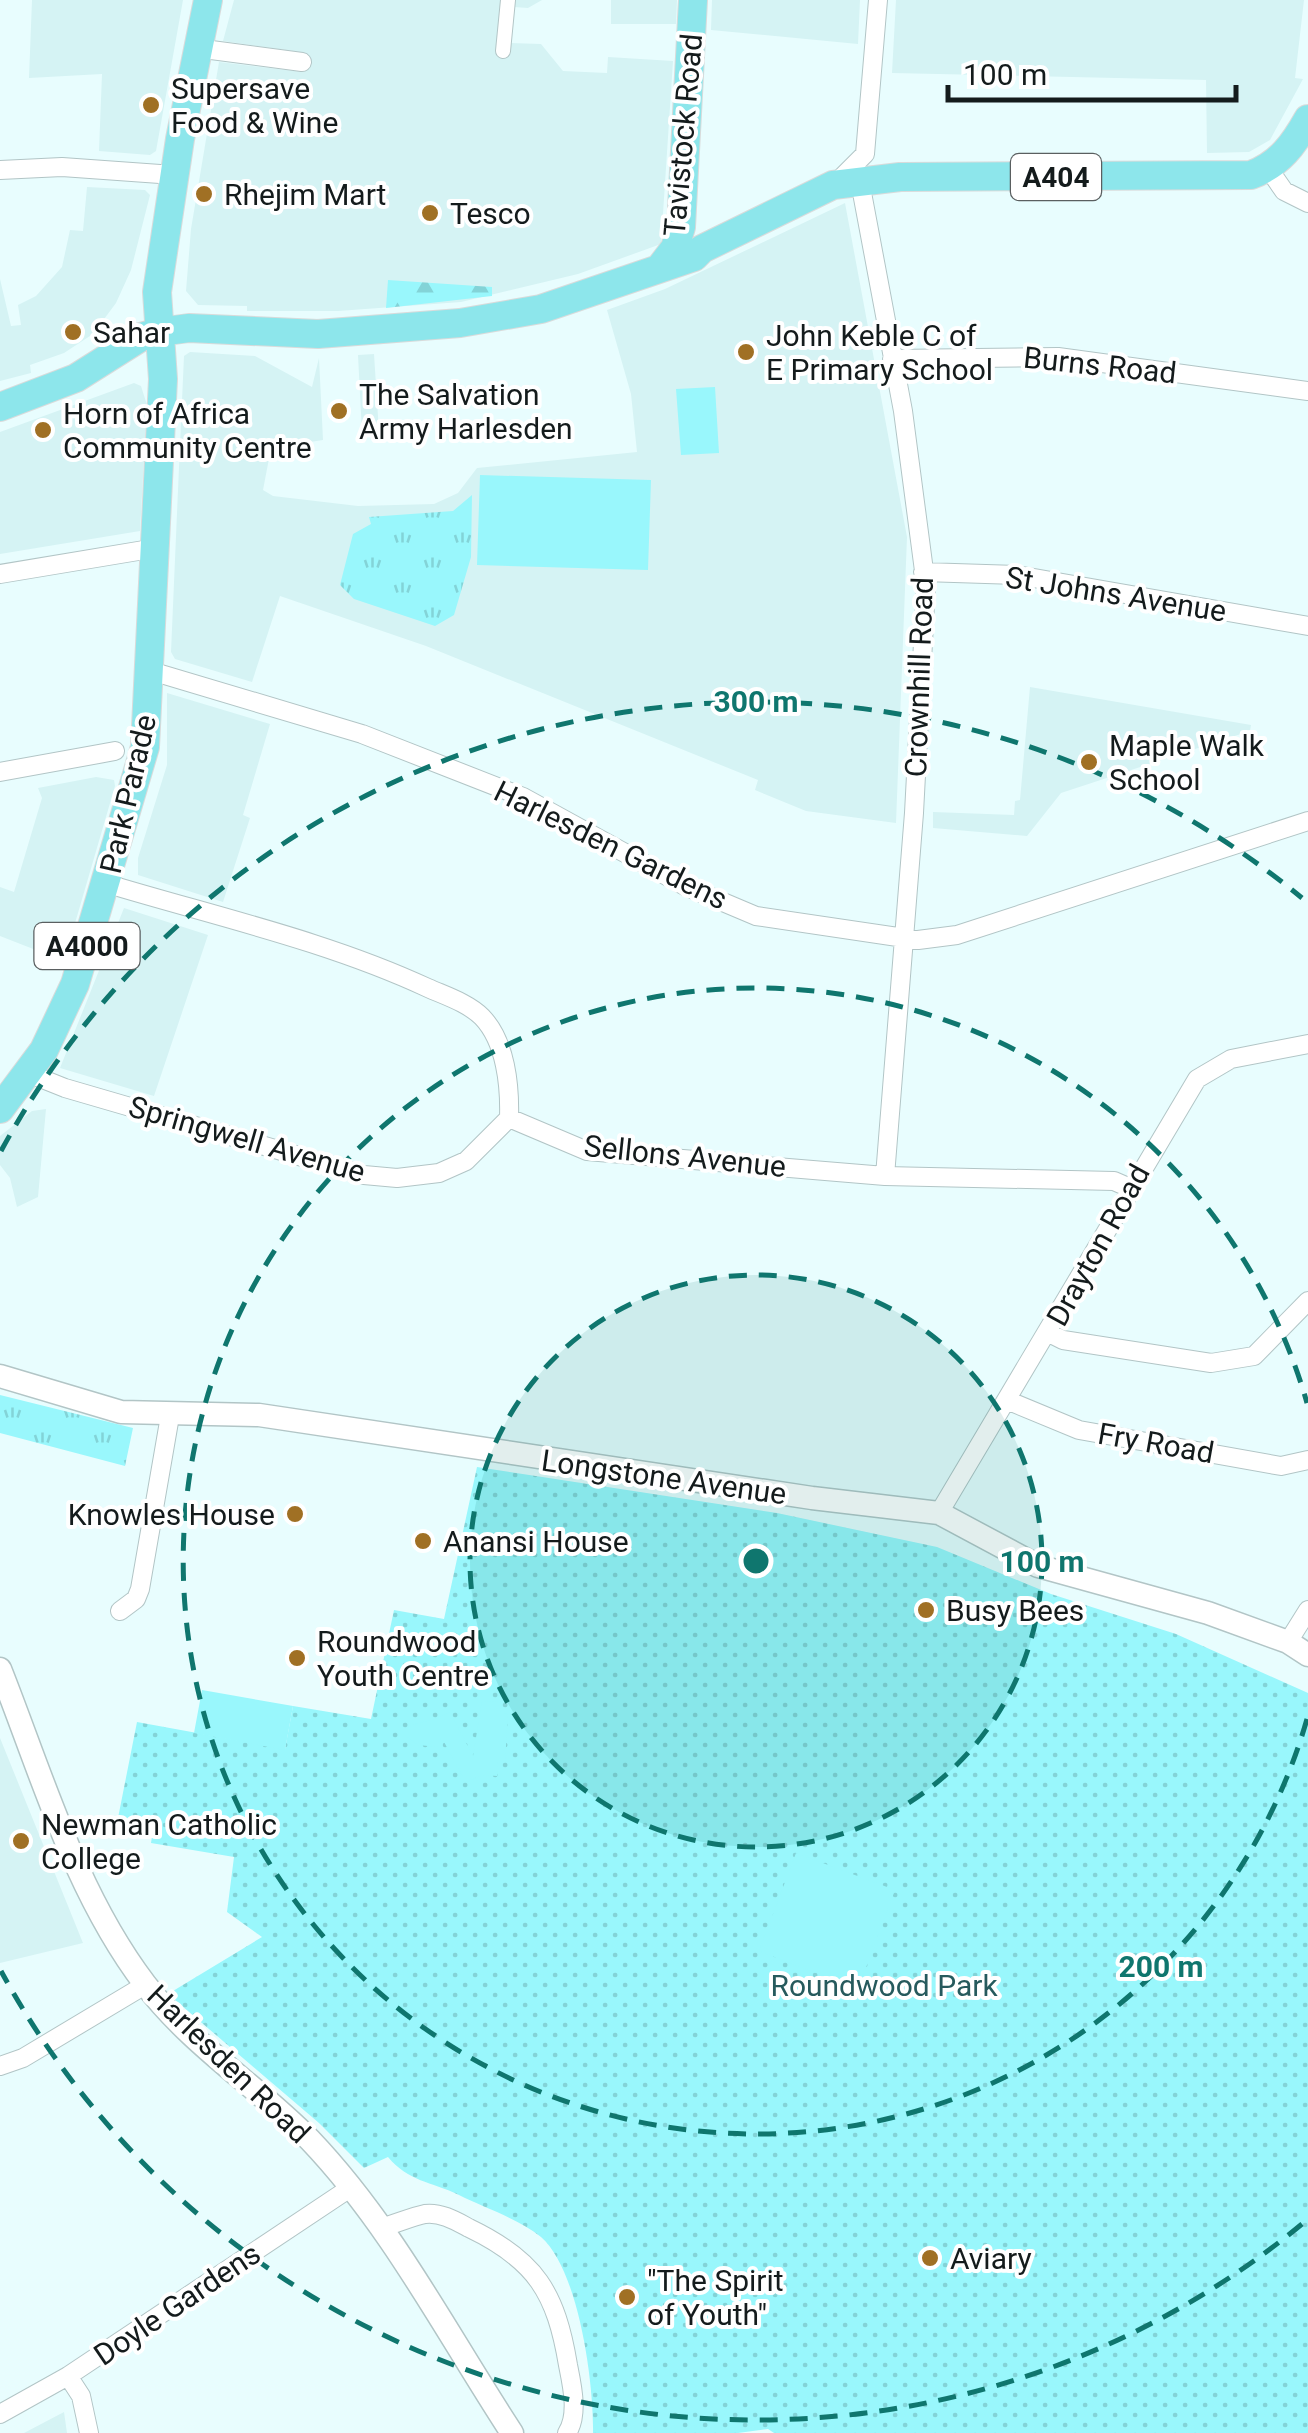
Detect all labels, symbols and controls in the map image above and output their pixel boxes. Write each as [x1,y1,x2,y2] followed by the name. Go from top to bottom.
[657,32,709,238] street label: Tavistock Road
[948,40,1236,102] scale bar
[963,57,1047,92] text: 100 m
[171,71,338,140] place label: Supersave Food & Wine
[140,94,162,116] marker: Supersave Food & Wine
[1011,154,1101,200] road number: A404
[224,177,386,212] place label: Rhejim Mart
[193,183,215,205] marker: Rhejim Mart
[450,196,531,231] place label: Tesco
[419,202,441,224] marker: Tesco
[93,315,170,350] place label: Sahar
[766,318,993,387] place label: John Keble C of E Primary School
[62,321,84,343] marker: Sahar
[1022,340,1178,390] street label: Burns Road
[735,341,757,363] marker: John Keble C of E Primary School
[359,377,573,446] place label: The Salvation Army Harlesden
[63,396,312,465] place label: Horn of Africa Community Centre
[328,400,350,422] marker: The Salvation Army Harlesden
[32,419,54,441] marker: Horn of Africa Community Centre
[1003,559,1229,629] street label: St Johns Avenue
[898,576,940,778] street label: Crownhill Road
[713,684,799,719] text: 300 m
[93,711,163,877] street label: Park Parade
[1109,728,1265,797] place label: Maple Walk School
[1078,751,1100,773] marker: Maple Walk School
[489,773,733,917] street label: Harlesden Gardens
[34,923,140,969] road number: A4000
[125,1089,369,1189] street label: Springwell Avenue
[582,1128,788,1184] street label: Sellons Avenue
[1039,1158,1157,1332] street label: Drayton Road
[1095,1416,1217,1470] street label: Fry Road
[539,1442,789,1512] street label: Longstone Avenue
[68,1497,275,1532] place label: Knowles House
[284,1503,306,1525] marker: Knowles House
[443,1524,629,1559] place label: Anansi House
[412,1530,434,1552] marker: Anansi House
[738,1543,774,1579] centre of rings
[999,1544,1085,1579] text: 100 m
[946,1593,1084,1628] place label: Busy Bees
[915,1599,937,1621] marker: Busy Bees
[317,1624,489,1693] place label: Roundwood Youth Centre
[286,1647,308,1669] marker: Roundwood Youth Centre
[41,1807,277,1876] place label: Newman Catholic College
[10,1830,32,1852] marker: Newman Catholic College
[1118,1949,1204,1984] text: 200 m
[770,1968,998,2003] park label: Roundwood Park
[141,1978,317,2150] street label: Harlesden Road
[87,2236,267,2372] street label: Doyle Gardens
[950,2241,1032,2276] place label: Aviary
[919,2247,941,2269] marker: Aviary
[647,2263,784,2332] place label: "The Spirit of Youth"
[616,2286,638,2308] marker: "The Spirit of Youth"

